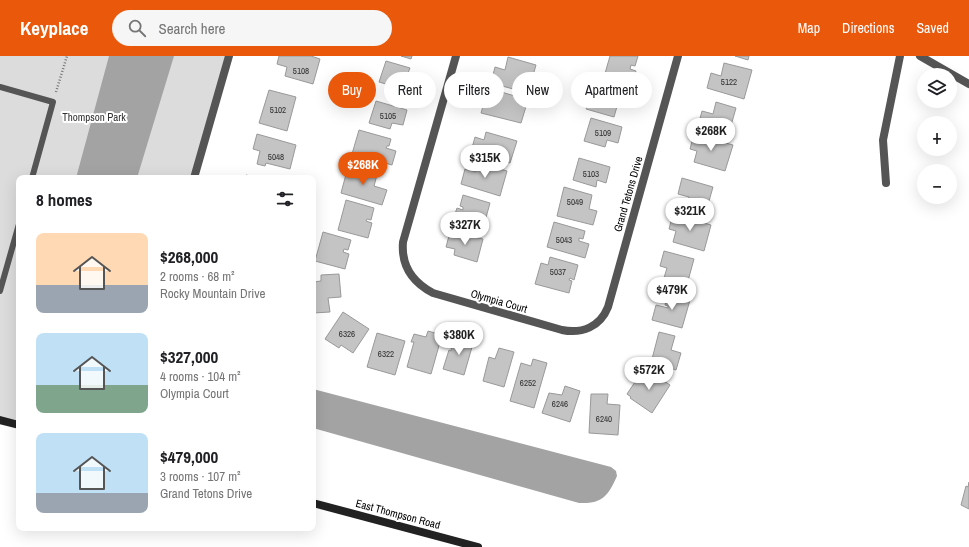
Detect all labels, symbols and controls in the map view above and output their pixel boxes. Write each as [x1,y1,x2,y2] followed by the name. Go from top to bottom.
[112,10,392,46] search box
[20,15,88,41] text: Keyplace
[126,17,148,39] icon: search
[158,18,225,39] text: Search here
[798,19,820,37] text: Map
[842,19,894,37] text: Directions
[916,19,949,37] text: Saved
[293,65,309,77] house number: 5108
[917,68,957,204] map controls
[917,68,957,108] button: layers
[328,72,376,108] chip: Buy
[384,72,436,108] chip: Rent
[444,72,504,108] chip: Filters
[512,72,563,108] chip: New
[571,72,652,108] chip: Apartment
[721,76,737,88] house number: 5122
[270,104,286,116] house number: 5102
[62,110,126,124] park label: Thompson Park
[380,110,396,122] house number: 5105
[917,116,957,156] button: +
[683,118,739,152] pin: $268K
[695,122,727,139] text: $268K
[595,127,611,139] house number: 5109
[457,145,513,179] pin: $315K
[469,149,501,166] text: $315K
[268,151,284,163] house number: 5048
[335,152,391,186] pin: $268K
[611,155,645,233] street label: Grand Tetons Drive
[347,156,379,173] text: $268K
[917,164,957,204] button: −
[583,168,599,180] house number: 5103
[36,188,93,211] text: 8 homes
[274,188,296,210] icon: filters
[567,196,583,208] house number: 5049
[662,198,718,232] pin: $321K
[674,202,706,219] text: $321K
[437,212,493,246] pin: $327K
[449,216,481,233] text: $327K
[556,234,572,246] house number: 5043
[160,245,218,268] text: $268,000
[68,249,116,297] icon: home
[550,266,566,278] house number: 5037
[160,268,235,285] text: 2 rooms · 68 m²
[644,277,700,311] pin: $479K
[656,281,688,298] text: $479K
[160,285,265,302] text: Rocky Mountain Drive
[469,286,529,316] street label: Olympia Court
[431,322,487,356] pin: $380K
[443,326,475,343] text: $380K
[339,328,355,340] house number: 6326
[160,345,218,368] text: $327,000
[378,348,394,360] house number: 6322
[68,349,116,397] icon: home
[621,357,677,391] pin: $572K
[633,361,665,378] text: $572K
[160,368,241,385] text: 4 rooms · 104 m²
[520,377,536,389] house number: 6252
[160,385,229,402] text: Olympia Court
[552,398,568,410] house number: 6246
[596,413,612,425] house number: 6240
[160,445,218,468] text: $479,000
[68,449,116,497] icon: home
[160,468,241,485] text: 3 rooms · 107 m²
[160,485,252,502] text: Grand Tetons Drive
[354,496,442,532] street label: East Thompson Road

